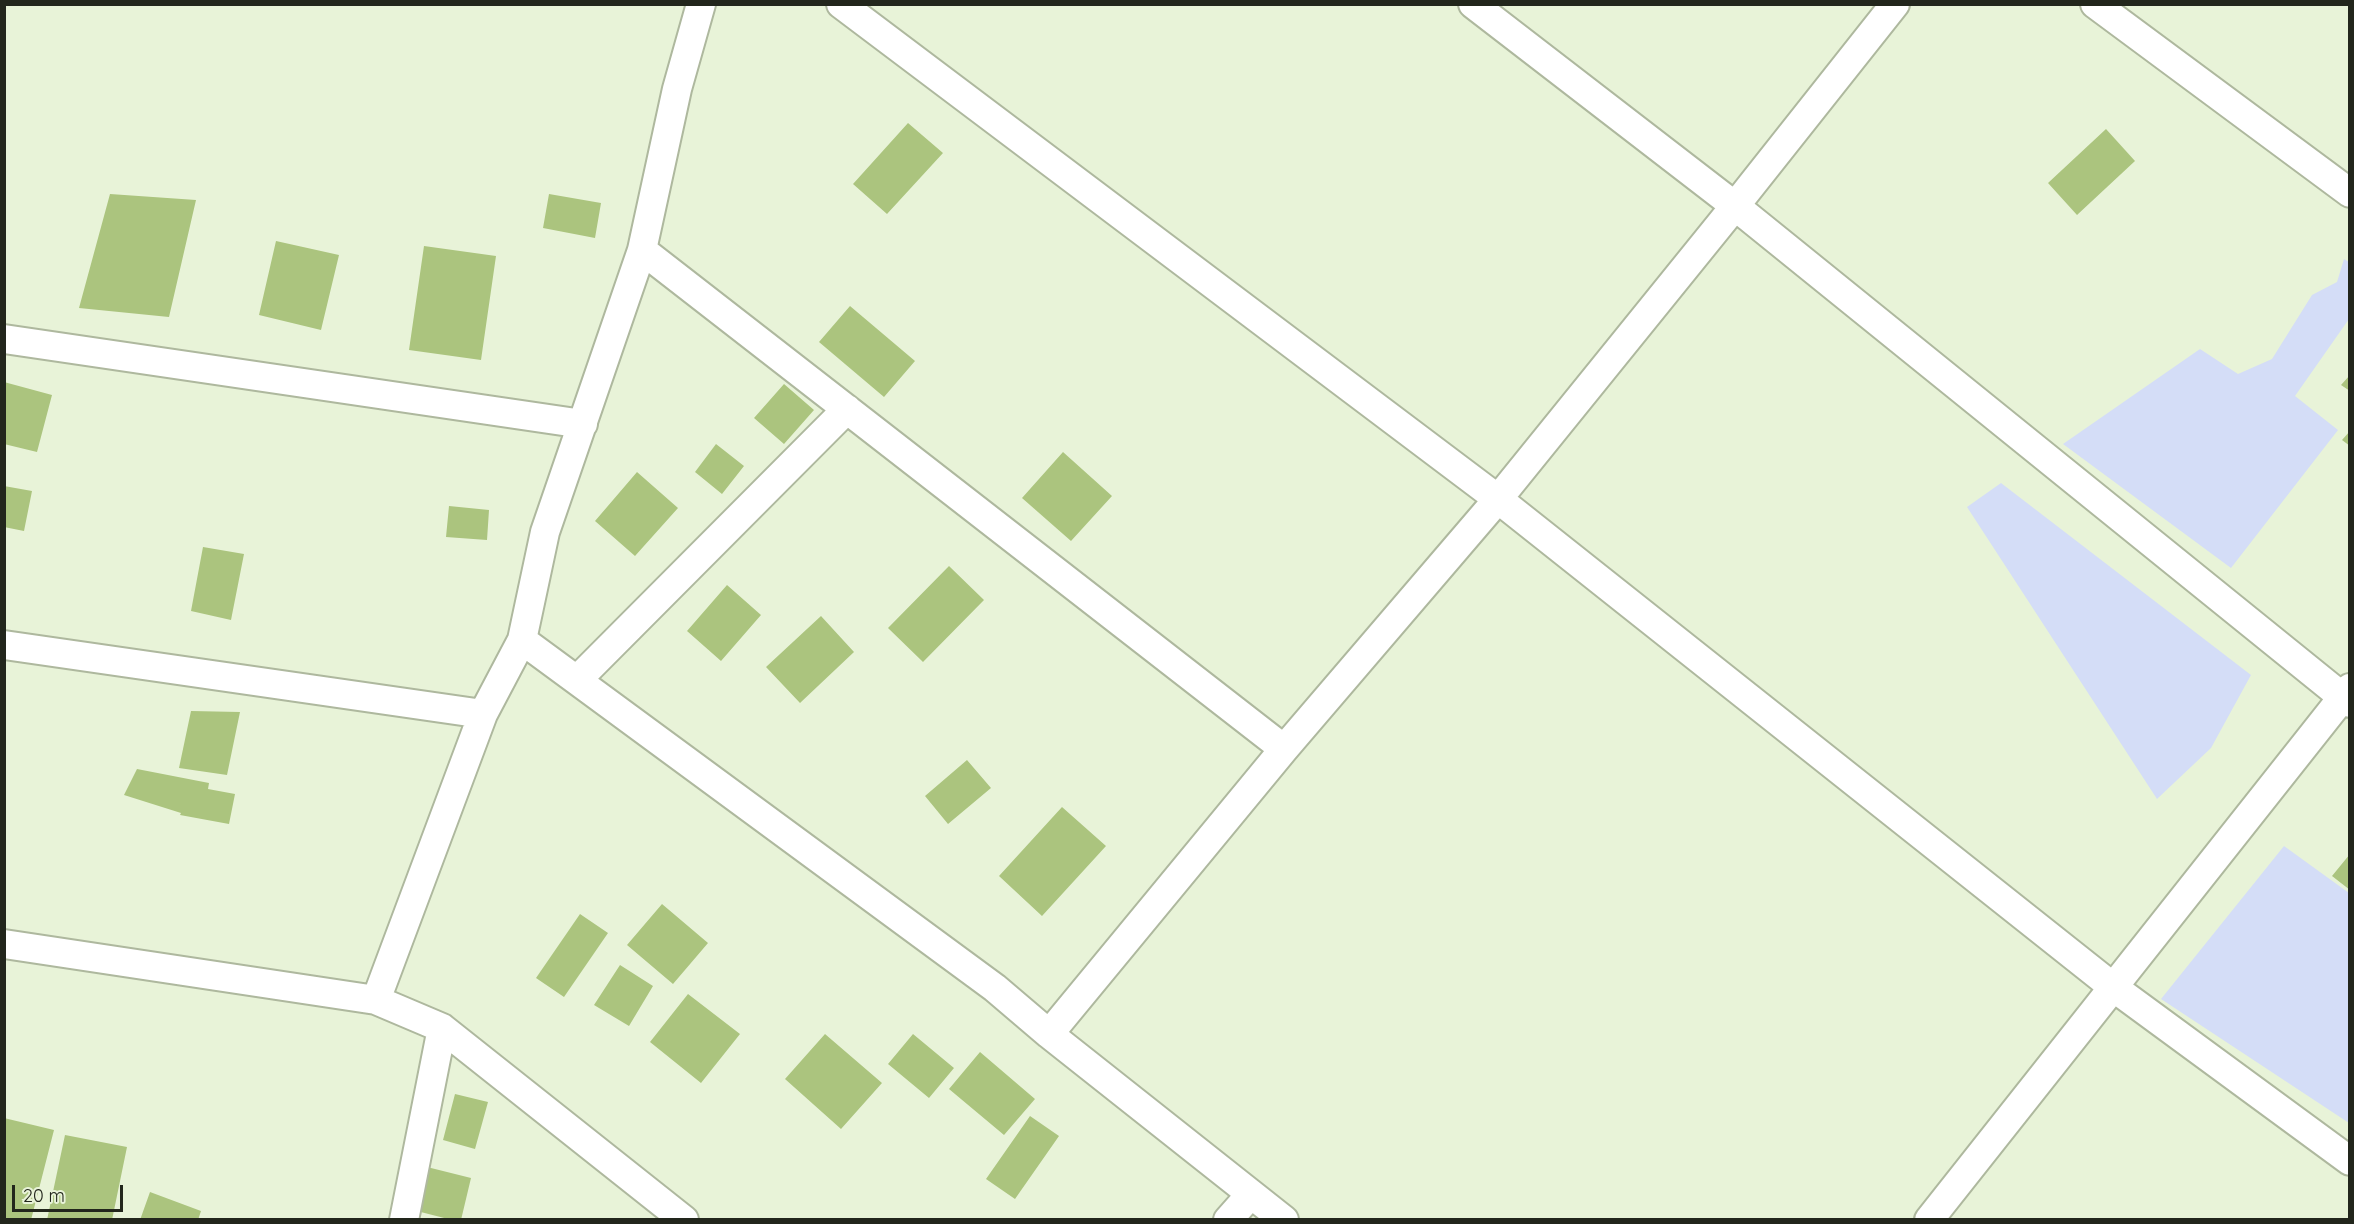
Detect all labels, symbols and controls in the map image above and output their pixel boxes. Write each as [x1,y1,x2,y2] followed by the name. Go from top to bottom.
[15,1173,126,1211] scale bar
[23,1184,65,1207] text: 20 m

